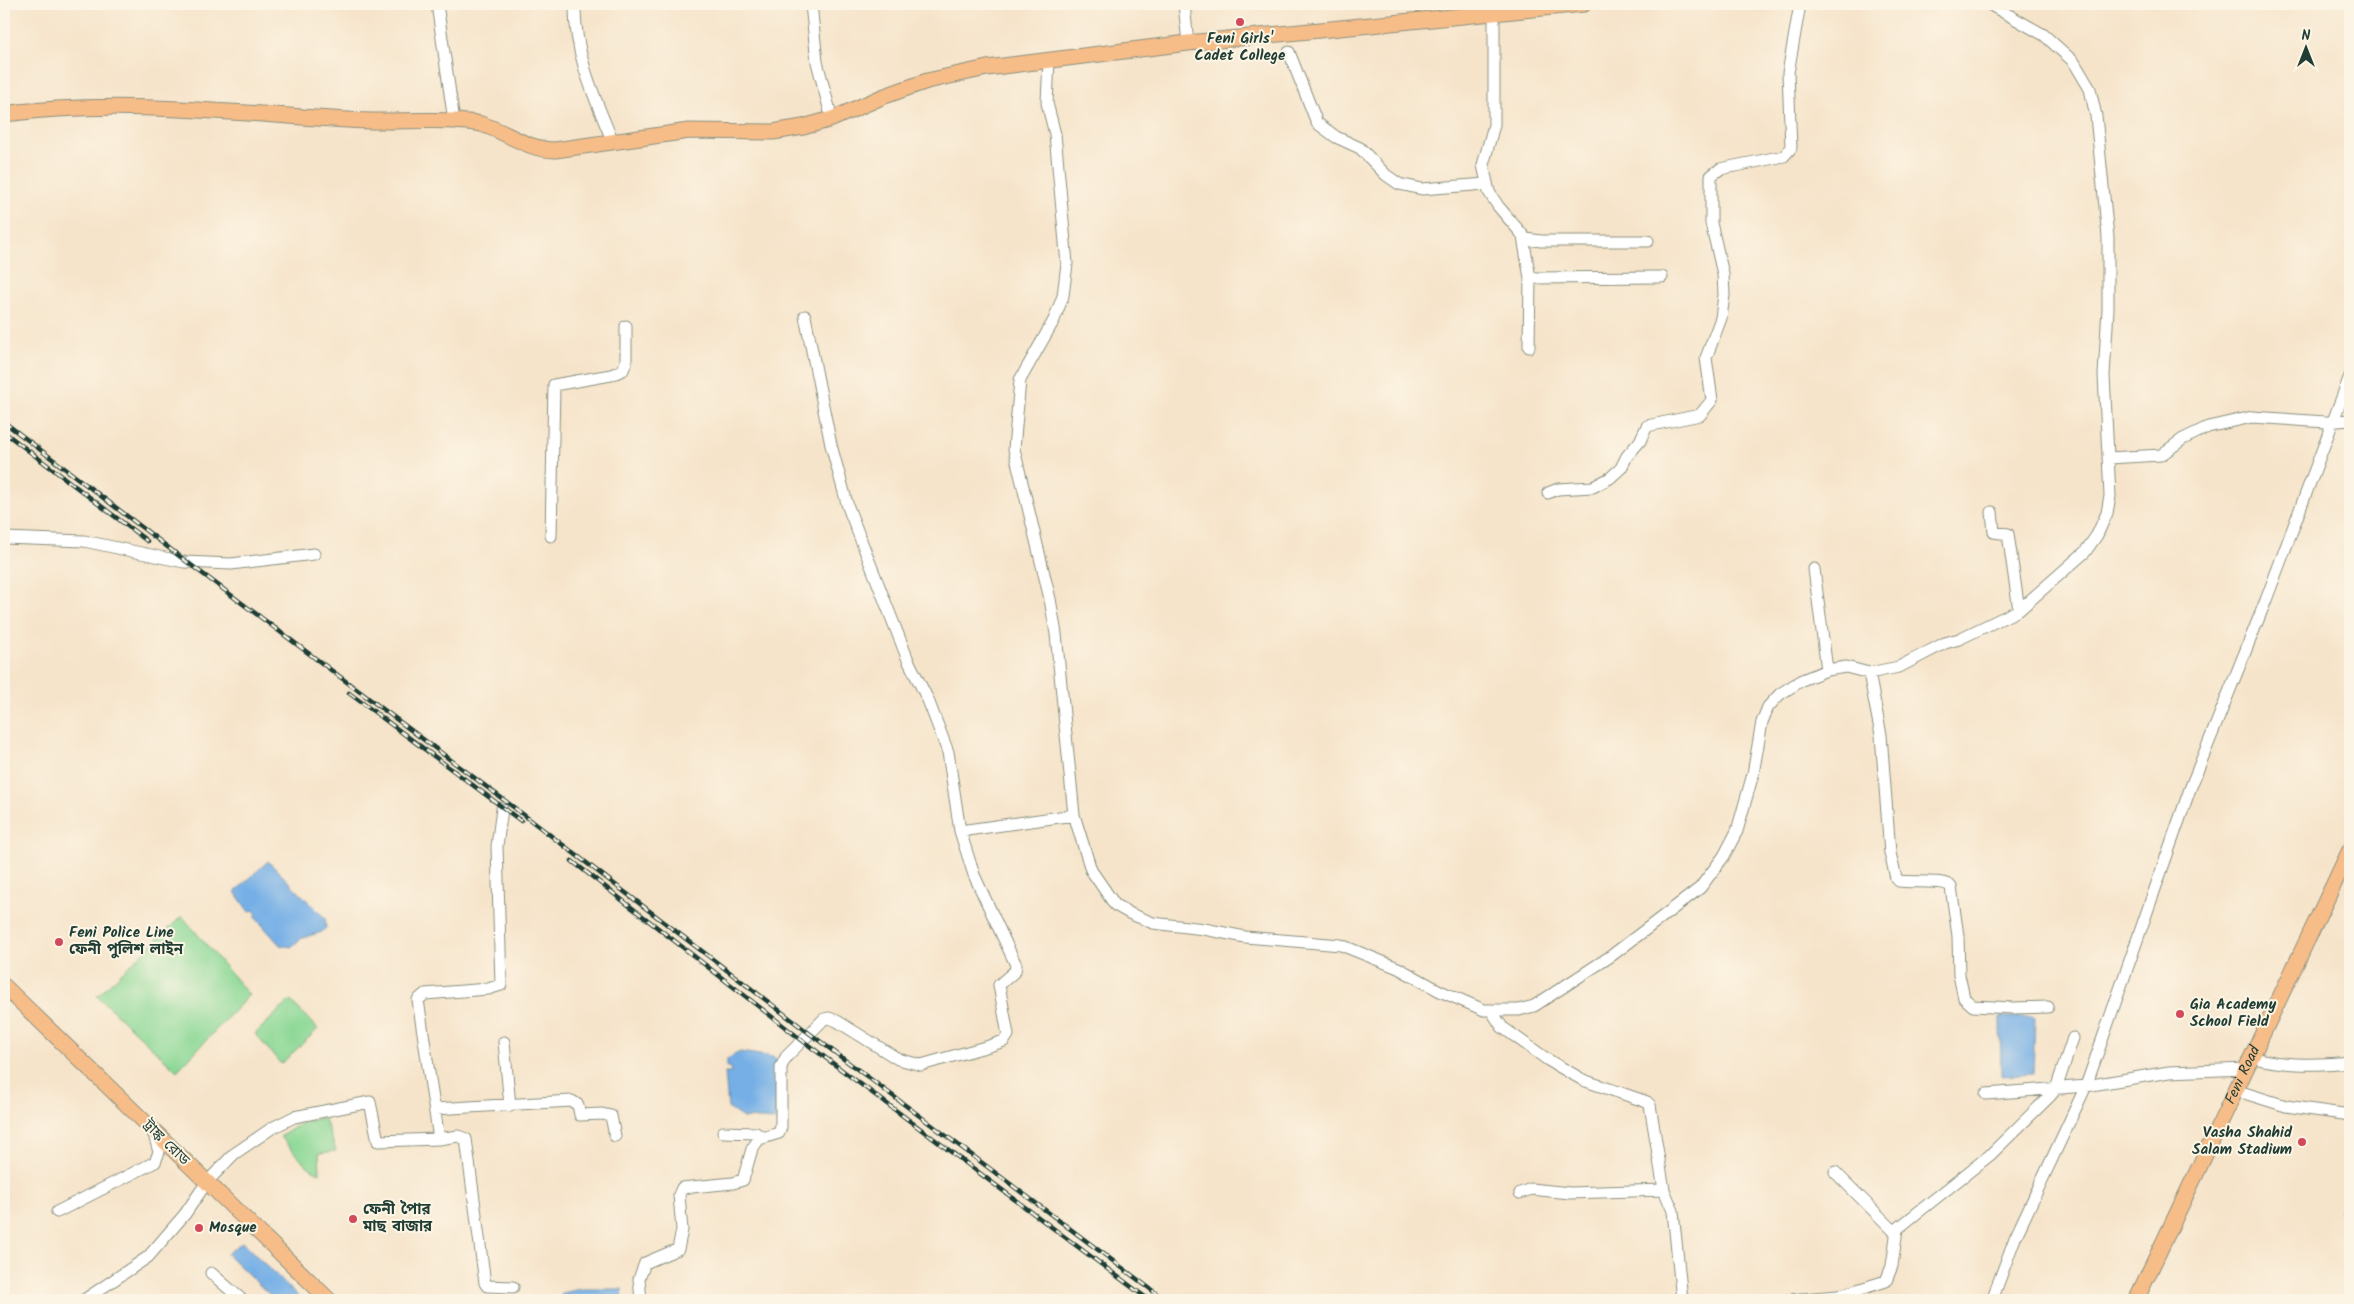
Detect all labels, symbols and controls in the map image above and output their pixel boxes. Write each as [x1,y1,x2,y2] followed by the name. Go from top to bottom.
[1234,16,1246,28] marker: Feni Girls' Cadet College
[2282,22,2332,72] north arrow
[2302,25,2311,47] text: N
[1195,27,1286,68] place label: Feni Girls' Cadet College
[69,921,184,962] place label: Feni Police Line ফেনী পুলিশ লাইন
[53,936,65,948] marker: Feni Police Line ফেনী পুলিশ লাইন
[2190,993,2276,1034] place label: Gia Academy School Field
[2174,1008,2186,1020] marker: Gia Academy School Field
[2219,1041,2267,1108] street label: Feni Road
[136,1114,195,1172] street label: ট্রাঙ্ক রোড
[2192,1121,2293,1162] place label: Vasha Shahid Salam Stadium
[2296,1136,2308,1148] marker: Vasha Shahid Salam Stadium
[362,1198,433,1239] place label: ফেনী পৈার মাছ বাজার
[347,1213,359,1225] marker: ফেনী পৈার মাছ বাজার
[209,1216,257,1240] place label: Mosque
[193,1222,205,1234] marker: Mosque

